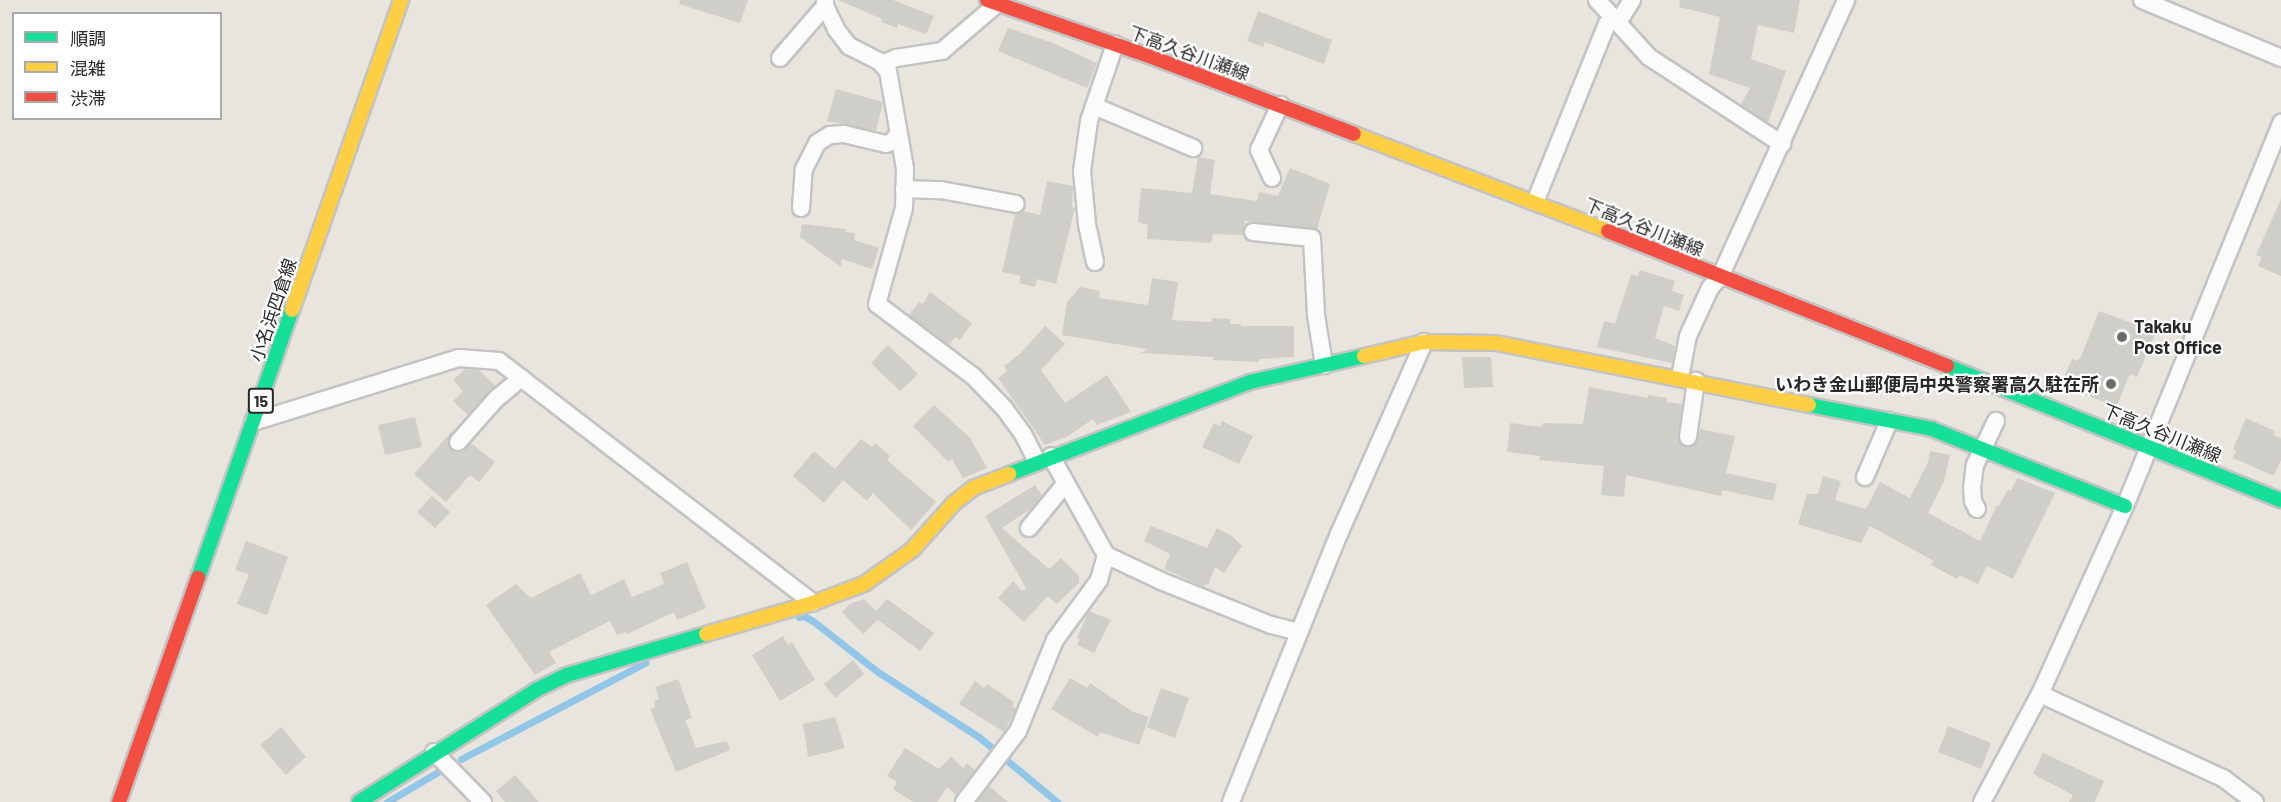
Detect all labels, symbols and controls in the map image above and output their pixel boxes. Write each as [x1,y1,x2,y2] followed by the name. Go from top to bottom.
[12,12,222,120] legend
[1126,21,1252,85] street label: 下高久谷川瀬線
[70,27,106,49] text: 順調
[70,57,106,79] text: 混雑
[70,87,106,109] text: 渋滞
[1582,193,1706,261] street label: 下高久谷川瀬線
[245,255,301,365] street label: 小名浜四倉線
[2134,316,2222,358] place label: Takaku Post Office
[2115,330,2129,344] marker: Takaku Post Office
[1775,373,2099,395] place label: いわき金山郵便局中央警察署高久駐在所
[2104,377,2118,391] marker: いわき金山郵便局中央警察署高久駐在所
[248,388,274,414] road number: 15
[2100,399,2224,467] street label: 下高久谷川瀬線

